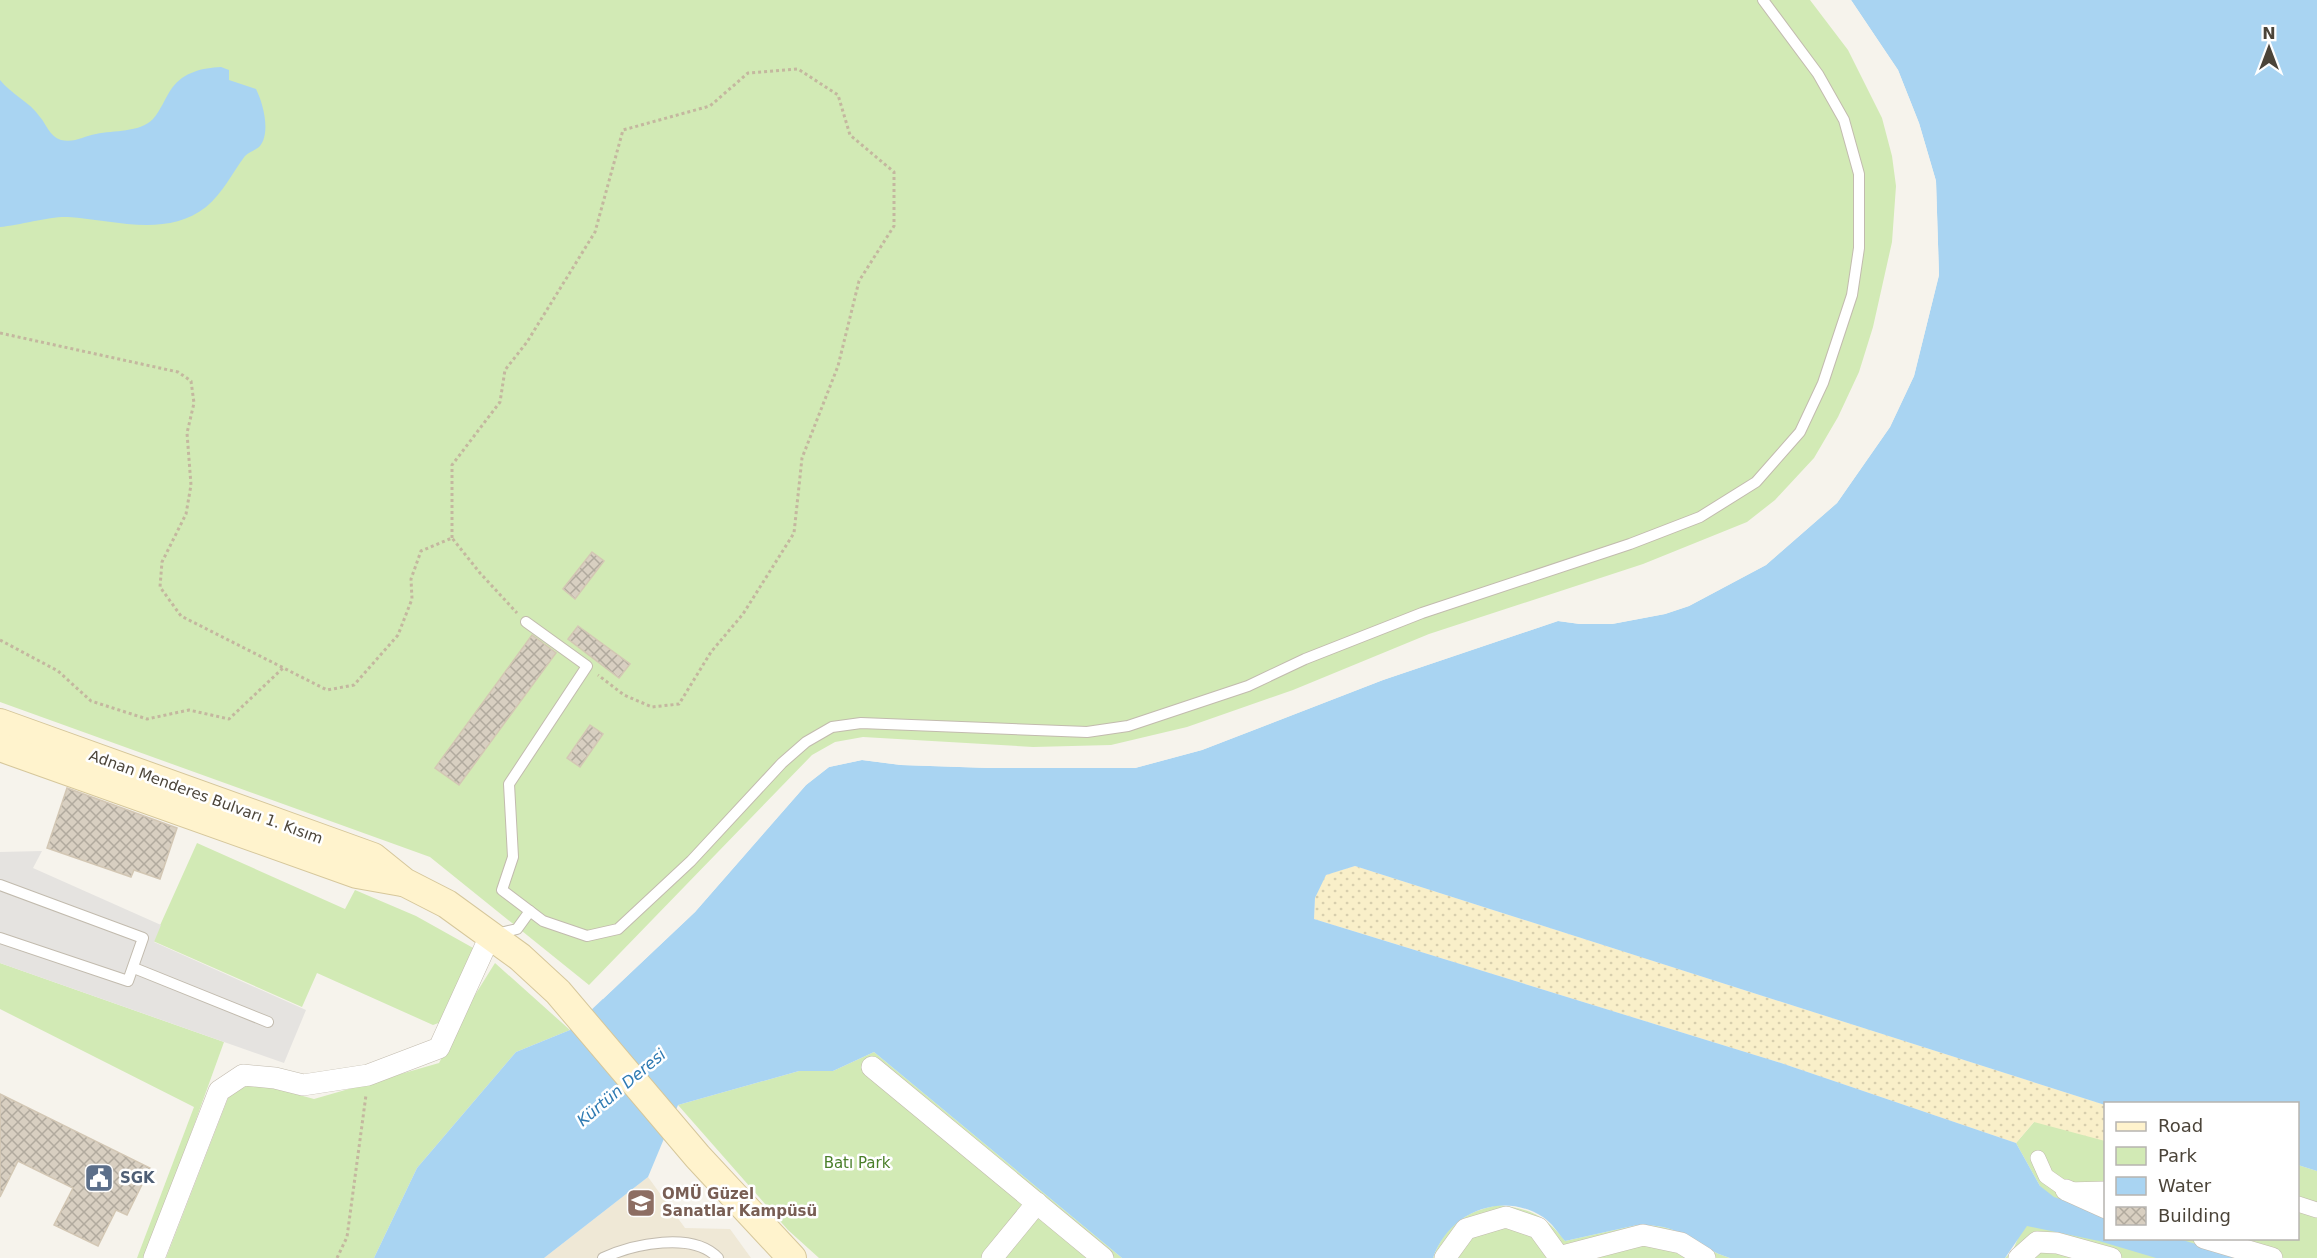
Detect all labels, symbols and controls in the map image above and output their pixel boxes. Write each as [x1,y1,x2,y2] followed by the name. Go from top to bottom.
[2239,18,2299,78] north arrow
[2262,24,2276,43] text: N
[87,746,325,848] street label: Adnan Menderes Bulvarı 1. Kısım
[573,1044,670,1130] water label: Kürtün Deresi
[2104,1102,2299,1240] legend
[2158,1115,2203,1136] text: Road
[2158,1145,2197,1166] text: Park
[824,1154,891,1172] park label: Batı Park
[83,1162,115,1194] public building icon: SGK
[120,1169,156,1187] place label: SGK
[2158,1175,2212,1196] text: Water
[662,1184,817,1220] place label: OMÜ Güzel Sanatlar Kampüsü
[625,1187,657,1219] school or university icon: OMÜ Güzel Sanatlar Kampüsü
[2158,1205,2231,1226] text: Building

